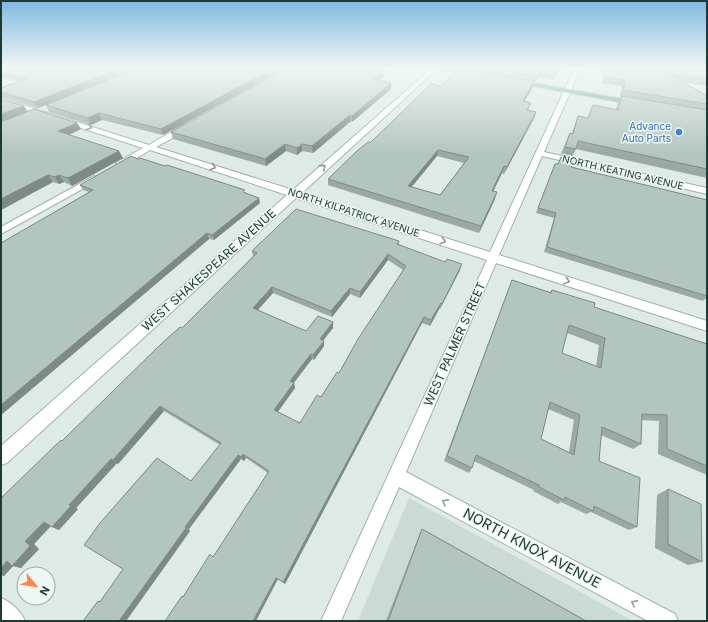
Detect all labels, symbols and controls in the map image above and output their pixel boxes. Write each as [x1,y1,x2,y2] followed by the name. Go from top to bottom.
[622,120,671,144] place label: Advance Auto Parts
[85,123,92,131] one-way arrow
[674,127,684,137] marker: Advance Auto Parts
[561,152,685,192] street label: NORTH KEATING AVENUE
[209,162,216,171] one-way arrow
[318,164,326,172] one-way arrow
[287,185,421,239] street label: NORTH KILPATRICK AVENUE
[138,205,279,334] street label: WEST SHAKESPEARE AVENUE
[440,236,447,245] one-way arrow
[563,276,570,285] one-way arrow
[420,279,489,408] street label: WEST PALMER STREET
[442,499,449,507] one-way arrow
[460,504,604,591] street label: NORTH KNOX AVENUE
[16,566,56,606] north arrow
[37,584,53,598] text: N
[631,600,638,607] one-way arrow

